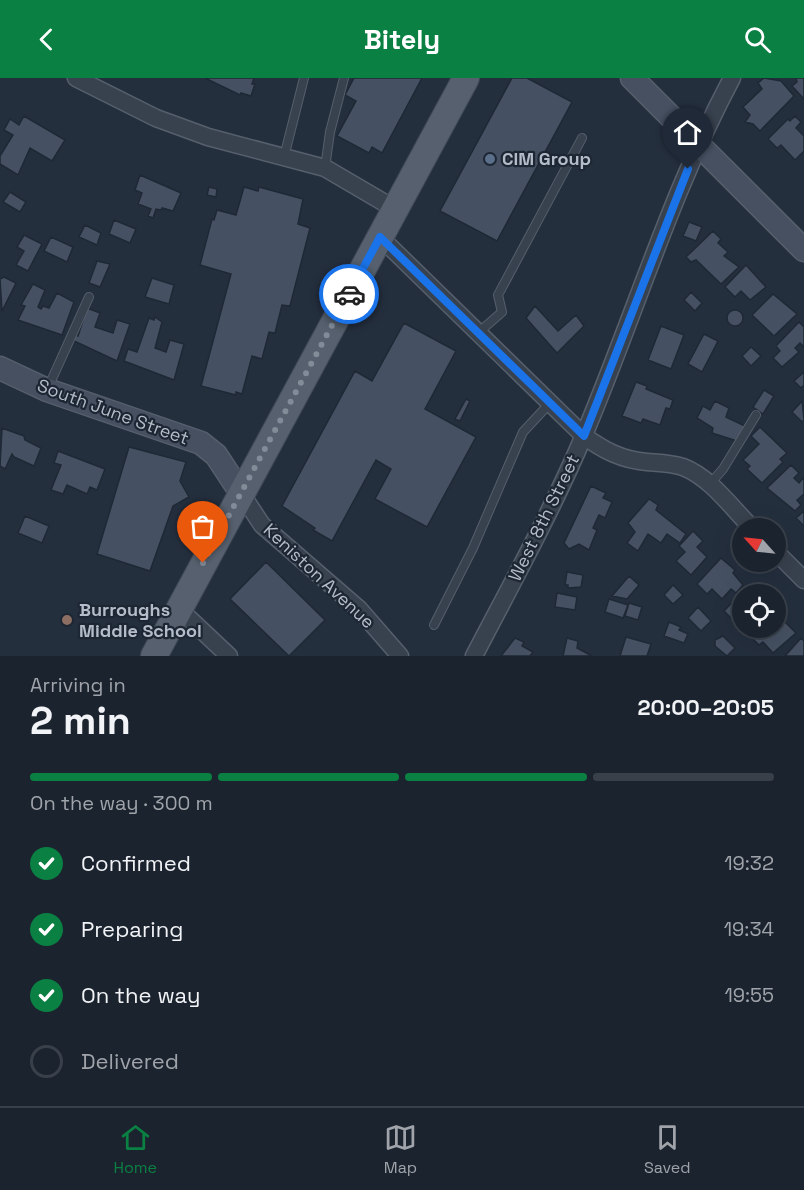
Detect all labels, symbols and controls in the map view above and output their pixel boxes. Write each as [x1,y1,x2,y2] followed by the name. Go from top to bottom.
[364,22,440,57] text: Bitely
[30,23,63,56] icon: back
[741,23,774,56] icon: search
[662,107,713,169] pin
[671,116,704,149] icon: home
[502,147,591,170] place label: CIM Group
[483,152,497,166] marker: CIM Group
[319,264,379,324] courier
[333,278,366,311] icon: car
[34,373,192,450] street label: South June Street
[503,450,584,585] street label: West 8th Street
[177,501,228,563] pin
[186,510,219,543] icon: bag
[259,518,380,633] street label: Keniston Avenue
[732,518,786,572] north arrow
[732,518,786,638] map controls
[732,584,786,638] button: locate
[79,598,202,642] place label: Burroughs Middle School
[60,613,74,627] marker: Burroughs Middle School
[30,672,126,698] text: Arriving in
[637,693,774,721] text: 20:00–20:05
[30,696,131,745] text: 2 min
[30,790,213,816] text: On the way · 300 m
[30,847,63,880] icon: check
[81,849,191,877] text: Confirmed
[724,850,774,876] text: 19:32
[30,913,63,946] icon: check
[81,915,183,943] text: Preparing
[724,916,774,942] text: 19:34
[30,979,63,1012] icon: check
[81,981,200,1009] text: On the way
[724,982,774,1008] text: 19:55
[81,1047,179,1075] text: Delivered
[113,1121,157,1178] tab: Home
[384,1121,417,1178] tab: Map
[644,1121,691,1178] tab: Saved

